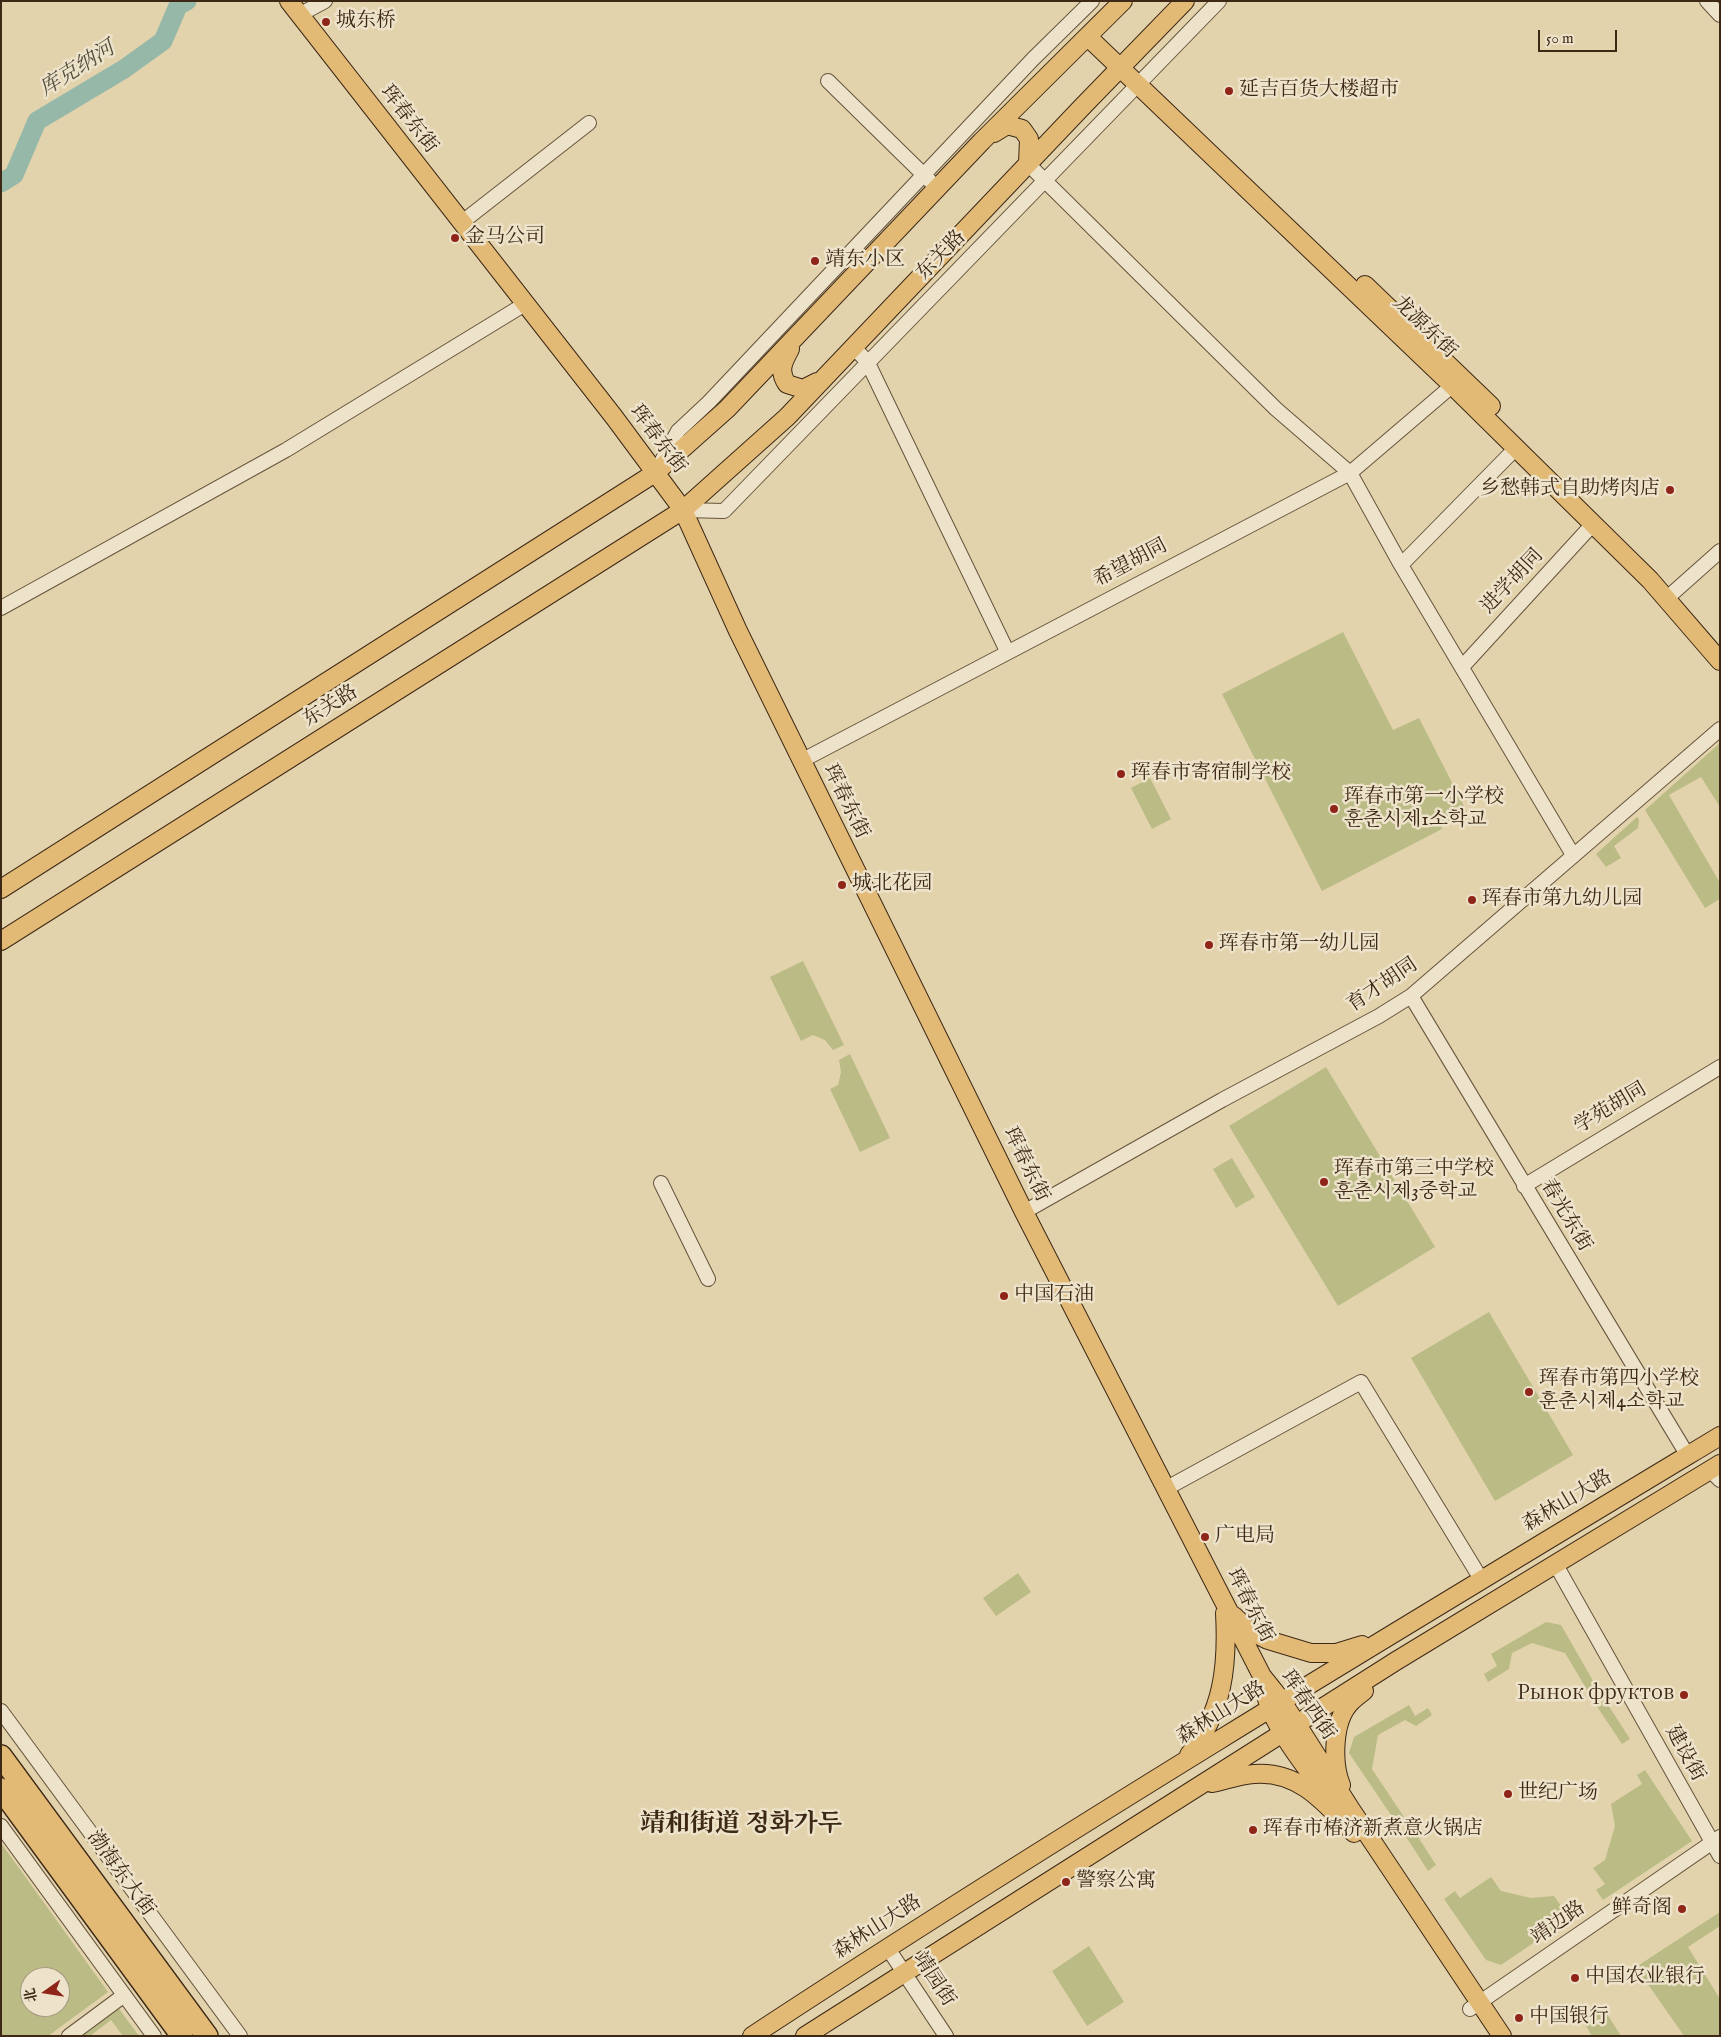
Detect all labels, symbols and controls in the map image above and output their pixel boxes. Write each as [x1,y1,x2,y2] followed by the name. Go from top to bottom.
[336,10,396,34] place label: 城东桥
[320,16,332,28] marker: 城东桥
[1541,20,1620,52] scale bar
[1546,29,1574,48] text: 50 m
[36,37,120,103] water label: 库克纳河
[1239,79,1399,103] place label: 延吉百货大楼超市
[374,81,442,159] street label: 珲春东街
[1223,85,1235,97] marker: 延吉百货大楼超市
[465,226,545,250] place label: 金马公司
[913,226,971,286] street label: 东关路
[449,232,461,244] marker: 金马公司
[825,249,905,273] place label: 靖东小区
[809,255,821,267] marker: 靖东小区
[1387,292,1461,364] street label: 龙源东街
[623,401,691,479] street label: 珲春东街
[1480,478,1660,502] place label: 乡愁韩式自助烤肉店
[1664,484,1676,496] marker: 乡愁韩式自助烤肉店
[1090,535,1172,593] street label: 希望胡同
[1477,545,1549,619] street label: 进学胡同
[299,681,363,733] street label: 东关路
[817,761,873,843] street label: 珲春东街
[1131,762,1291,786] place label: 珲春市寄宿制学校
[1115,768,1127,780] marker: 珲春市寄宿制学校
[1344,786,1504,833] place label: 珲春市第一小学校 훈춘시제1소학교
[1328,803,1340,815] marker: 珲春市第一小学校 훈춘시제1소학교
[852,873,932,897] place label: 城北花园
[836,879,848,891] marker: 城北花园
[1482,888,1642,912] place label: 珲春市第九幼儿园
[1466,894,1478,906] marker: 珲春市第九幼儿园
[1219,933,1379,957] place label: 珲春市第一幼儿园
[1203,939,1215,951] marker: 珲春市第一幼儿园
[1343,954,1423,1018] street label: 育才胡同
[1571,1078,1651,1140] street label: 学苑胡同
[997,1124,1053,1206] street label: 珲春东街
[1334,1158,1494,1205] place label: 珲春市第三中学校 훈춘시제3중학교
[1318,1176,1330,1188] marker: 珲春市第三中学校 훈춘시제3중학교
[1534,1176,1596,1256] street label: 春光东街
[1014,1284,1094,1308] place label: 中国石油
[998,1290,1010,1302] marker: 中国石油
[1539,1368,1699,1415] place label: 珲春市第四小学校 훈춘시제4소학교
[1523,1386,1535,1398] marker: 珲春市第四小学校 훈춘시제4소학교
[1519,1466,1617,1538] street label: 森林山大路
[1215,1525,1275,1549] place label: 广电局
[1199,1531,1211,1543] marker: 广电局
[1220,1565,1278,1647] street label: 珲春东街
[1274,1666,1340,1746] street label: 珲春西街
[1173,1677,1271,1751] street label: 森林山大路
[1517,1683,1674,1707] place label: Рынок фруктов
[1678,1689,1690,1701] marker: Рынок фруктов
[1659,1722,1709,1786] street label: 建设街
[1518,1782,1598,1806] place label: 世纪广场
[1502,1788,1514,1800] marker: 世纪广场
[640,1811,842,1841] district label: 靖和街道 정화가두
[1263,1818,1483,1842] place label: 珲春市椿济新煮意火锅店
[1247,1824,1259,1836] marker: 珲春市椿济新煮意火锅店
[81,1826,159,1922] street label: 渤海东大街
[1076,1870,1156,1894] place label: 警察公寓
[1060,1876,1072,1888] marker: 警察公寓
[830,1891,926,1965] street label: 森林山大路
[1528,1897,1590,1951] street label: 靖边路
[1612,1897,1672,1921] place label: 鲜奇阁
[1676,1903,1688,1915] marker: 鲜奇阁
[907,1948,959,2012] street label: 靖园街
[1585,1966,1705,1990] place label: 中国农业银行
[20,1967,70,2017] north arrow
[1569,1972,1581,1984] marker: 中国农业银行
[21,1986,42,2004] text: 北
[1529,2006,1609,2030] place label: 中国银行
[1513,2012,1525,2024] marker: 中国银行

